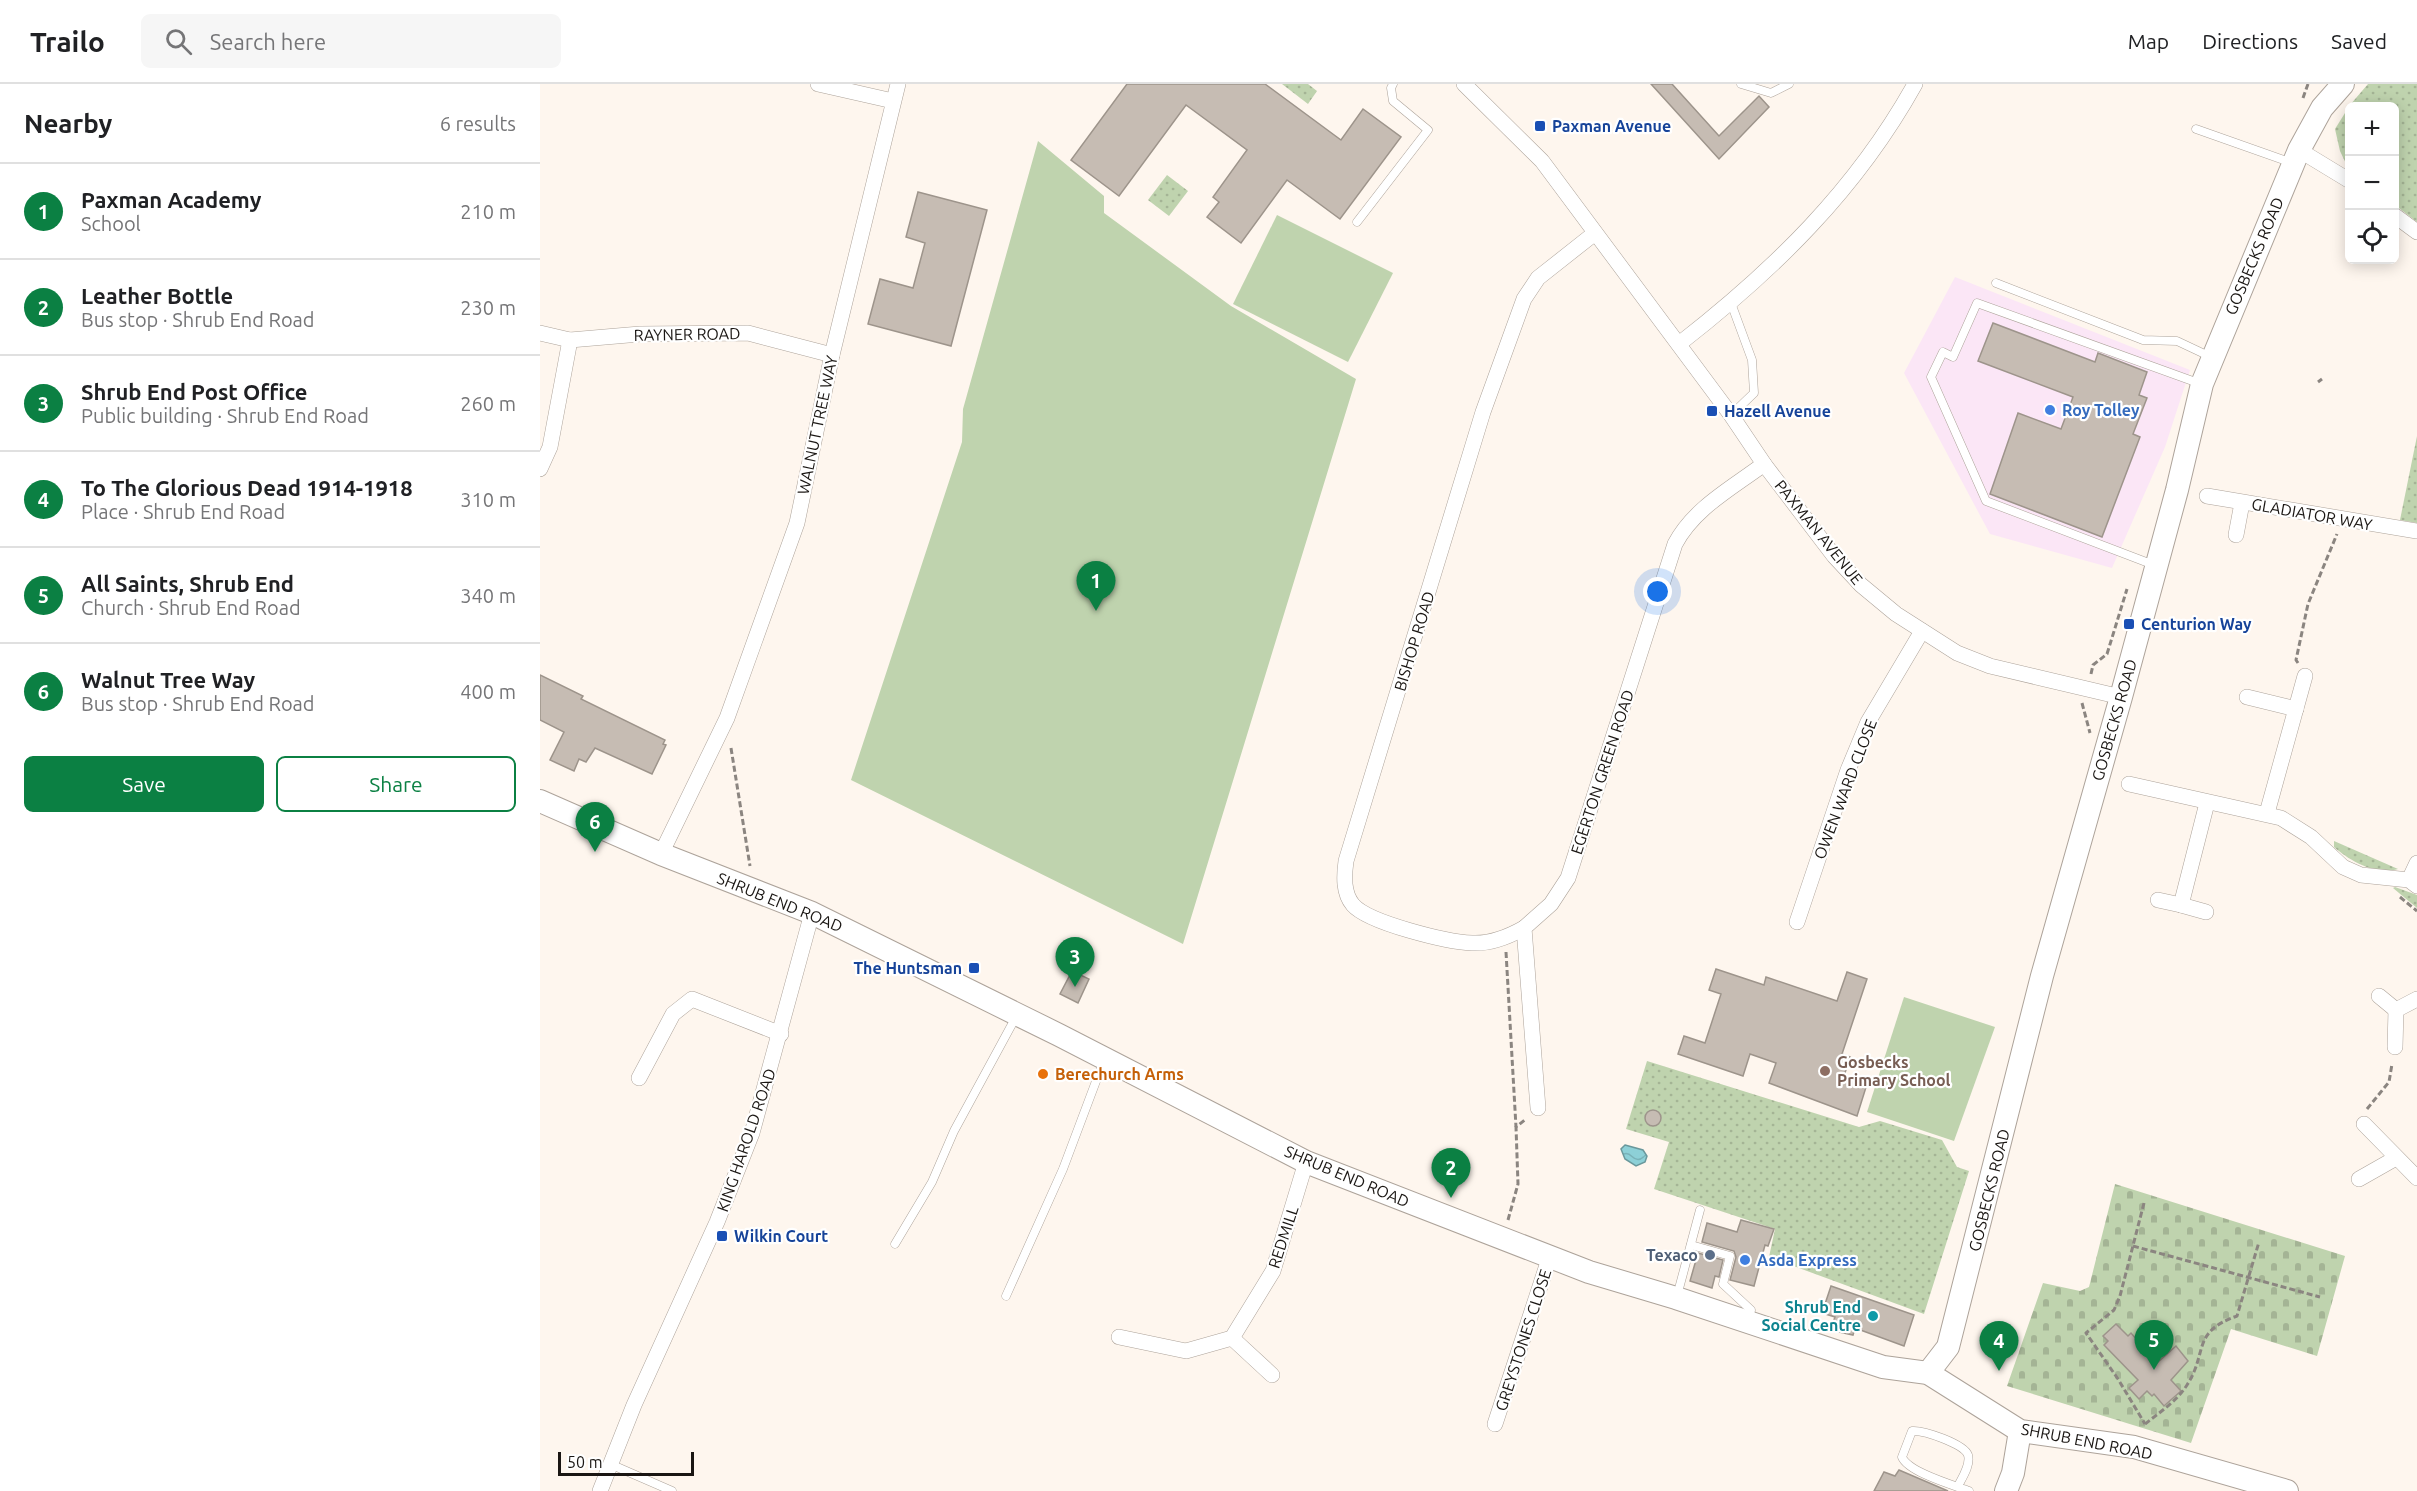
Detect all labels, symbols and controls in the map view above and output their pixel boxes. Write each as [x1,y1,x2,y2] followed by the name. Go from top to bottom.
[141,14,561,68] search box
[162,25,195,58] icon: search
[30,26,105,57] text: Trailo
[210,29,326,54] text: Search here
[2128,29,2169,53] text: Map
[2202,29,2298,53] text: Directions
[2331,29,2387,53] text: Saved
[2345,102,2399,264] map controls
[2345,102,2399,156] button: +
[24,109,112,138] text: Nearby
[440,112,516,135] text: 6 results
[1552,117,1671,135] place label: Paxman Avenue
[1533,119,1547,133] marker: Paxman Avenue
[2345,156,2399,210] button: −
[81,187,262,212] text: Paxman Academy
[2221,195,2287,317] street label: GOSBECKS ROAD
[38,200,49,223] text: 1
[460,200,516,223] text: 210 m
[2345,210,2399,264] button: locate
[81,212,141,235] text: School
[81,283,233,308] text: Leather Bottle
[38,296,49,319] text: 2
[460,296,516,319] text: 230 m
[81,308,315,331] text: Bus stop · Shrub End Road
[633,324,741,344] street label: RAYNER ROAD
[793,353,841,496] street label: WALNUT TREE WAY
[81,379,307,404] text: Shrub End Post Office
[38,392,49,415] text: 3
[460,392,516,415] text: 260 m
[2062,401,2140,419] place label: Roy Tolley
[1724,402,1831,420] place label: Hazell Avenue
[2043,403,2057,417] marker: Roy Tolley
[81,404,369,427] text: Public building · Shrub End Road
[1705,404,1719,418] marker: Hazell Avenue
[81,475,413,500] text: To The Glorious Dead 1914-1918
[1771,476,1867,588] street label: PAXMAN AVENUE
[38,488,49,511] text: 4
[460,488,516,511] text: 310 m
[2250,495,2375,534] street label: GLADIATOR WAY
[81,500,285,523] text: Place · Shrub End Road
[1076,562,1116,611] pin: 1
[81,571,294,596] text: All Saints, Shrub End
[1643,577,1672,606] your location
[38,584,49,607] text: 5
[460,584,516,607] text: 340 m
[1390,589,1438,693] street label: BISHOP ROAD
[81,596,301,619] text: Church · Shrub End Road
[2141,615,2252,633] place label: Centurion Way
[2122,617,2136,631] marker: Centurion Way
[2088,657,2140,783] street label: GOSBECKS ROAD
[81,667,255,692] text: Walnut Tree Way
[38,680,49,703] text: 6
[460,680,516,703] text: 400 m
[1567,687,1637,857] street label: EGERTON GREEN ROAD
[81,692,315,715] text: Bus stop · Shrub End Road
[1810,716,1880,862] street label: OWEN WARD CLOSE
[24,756,264,812] button: Save
[276,756,516,812] button: Share
[576,802,614,852] pin: 6
[715,869,845,935] street label: SHRUB END ROAD
[1056,938,1094,987] pin: 3
[853,959,962,977] place label: The Huntsman
[967,961,981,975] marker: The Huntsman
[1837,1053,1951,1089] place label: Gosbecks Primary School
[1818,1064,1832,1078] marker: Gosbecks Primary School
[1055,1065,1184,1083] place label: Berechurch Arms
[713,1066,779,1214] street label: KING HAROLD ROAD
[1036,1067,1050,1081] marker: Berechurch Arms
[1965,1127,2013,1253] street label: GOSBECKS ROAD
[1282,1142,1412,1210] street label: SHRUB END ROAD
[1432,1148,1470,1198] pin: 2
[1264,1204,1302,1270] street label: REDMILL
[734,1227,828,1245] place label: Wilkin Court
[715,1229,729,1243] marker: Wilkin Court
[1646,1246,1698,1264] place label: Texaco
[1703,1248,1717,1262] marker: Texaco
[1757,1251,1857,1269] place label: Asda Express
[1738,1253,1752,1267] marker: Asda Express
[1492,1267,1554,1413] street label: GREYSTONES CLOSE
[1761,1298,1861,1334] place label: Shrub End Social Centre
[1866,1309,1880,1323] marker: Shrub End Social Centre
[2134,1320,2174,1370] pin: 5
[1980,1322,2018,1371] pin: 4
[2020,1419,2154,1463] street label: SHRUB END ROAD
[558,1449,694,1476] scale bar
[567,1453,603,1471] text: 50 m

